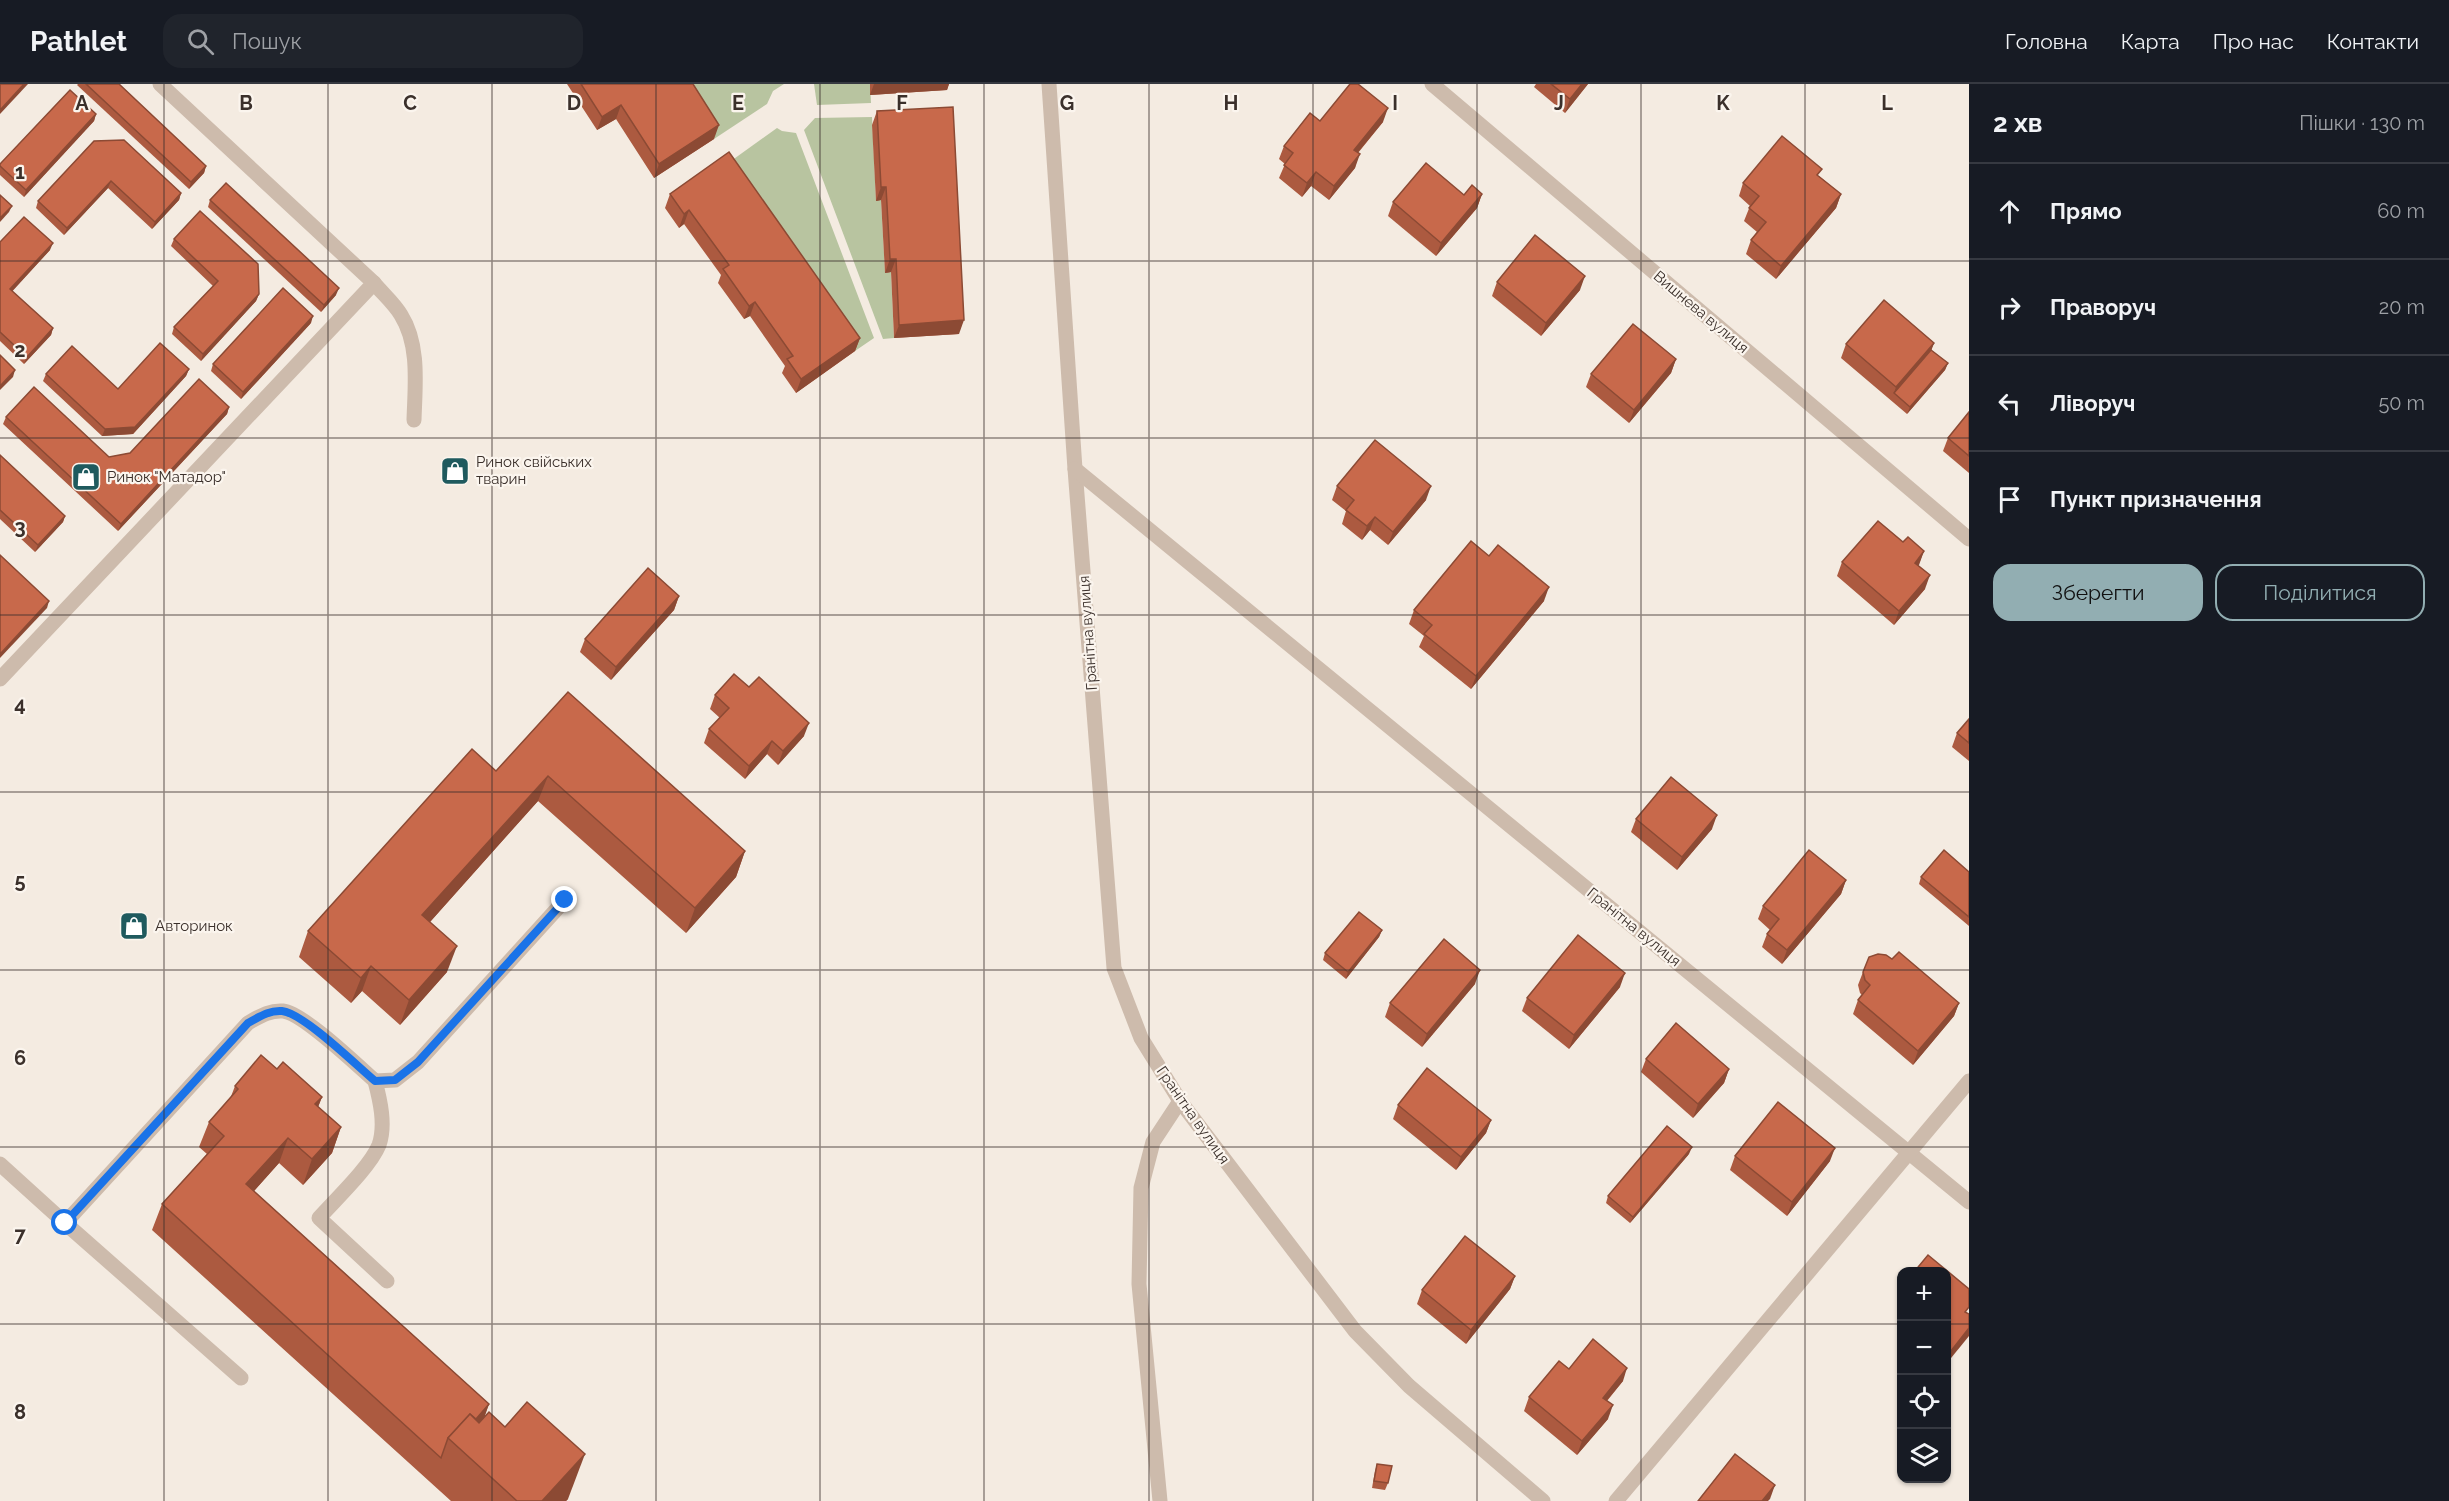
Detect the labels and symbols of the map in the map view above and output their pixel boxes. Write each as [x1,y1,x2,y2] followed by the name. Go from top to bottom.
[75,91,89,115] text: A
[239,91,253,115] text: B
[403,91,417,115] text: C
[567,91,581,115] text: D
[732,91,744,115] text: E
[896,91,908,115] text: F
[1060,91,1074,115] text: G
[1224,91,1238,115] text: H
[1392,91,1398,115] text: I
[1554,91,1564,115] text: J
[1716,91,1730,115] text: K
[1881,91,1893,115] text: L
[15,160,25,184] text: 1
[1650,267,1752,357] street label: Вишнева вулиця
[14,338,26,362] text: 2
[476,453,592,488] place label: Ринок свійських тварин
[439,455,471,487] shop icon: Ринок свійських тварин
[70,461,102,493] shop icon: Ринок "Матадор"
[107,468,226,486] place label: Ринок "Матадор"
[14,515,26,539] text: 3
[1075,575,1101,691] street label: Гранітна вулиця
[14,692,26,716] text: 4
[14,869,26,893] text: 5
[1584,884,1684,970] street label: Гранітна вулиця
[551,886,577,912] route end
[118,910,150,942] shop icon: Авторинок
[155,917,233,935] place label: Авторинок
[14,1046,26,1070] text: 6
[1153,1063,1233,1167] street label: Гранітна вулиця
[51,1209,77,1235] route start
[14,1223,26,1247] text: 7
[14,1400,26,1424] text: 8

